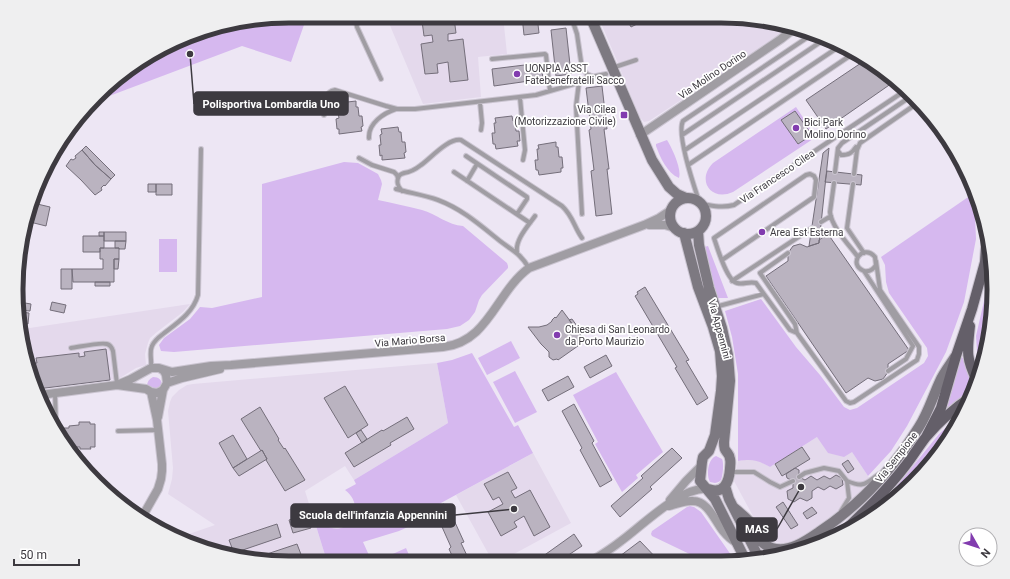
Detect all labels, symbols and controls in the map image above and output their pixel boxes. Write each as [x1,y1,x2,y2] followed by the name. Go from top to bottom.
[676,48,748,101] street label: Via Molino Dorino
[525,63,624,86] place label: UONPIA ASST Fatebenefratelli Sacco
[512,69,522,79] marker: UONPIA ASST Fatebenefratelli Sacco
[194,92,348,115] callout: Polisportiva Lombardia Uno
[202,98,340,111] text: Polisportiva Lombardia Uno
[514,104,616,128] place label: Via Cilea (Motorizzazione Civile)
[619,110,629,120] marker: Via Cilea (Motorizzazione Civile)
[804,117,867,140] place label: Bici Park Molino Dorino
[791,123,801,133] marker: Bici Park Molino Dorino
[738,147,817,205] street label: Via Francesco Cilea
[757,227,767,237] marker: Area Est Esterna
[770,227,843,238] place label: Area Est Esterna
[706,298,733,360] street label: Via Appennini
[565,324,670,347] place label: Chiesa di San Leonardo da Porto Maurizio
[552,330,562,340] marker: Chiesa di San Leonardo da Porto Maurizio
[374,332,446,349] street label: Via Mario Borsa
[873,430,920,485] street label: Via Sempione
[291,504,455,527] callout: Scuola dell'infanzia Appennini
[299,509,447,522] text: Scuola dell'infanzia Appennini
[737,518,777,541] callout: MAS
[745,523,769,536] text: MAS
[958,527,998,567] north arrow
[14,541,79,567] scale bar
[978,546,993,560] text: N
[20,548,47,562] text: 50 m

